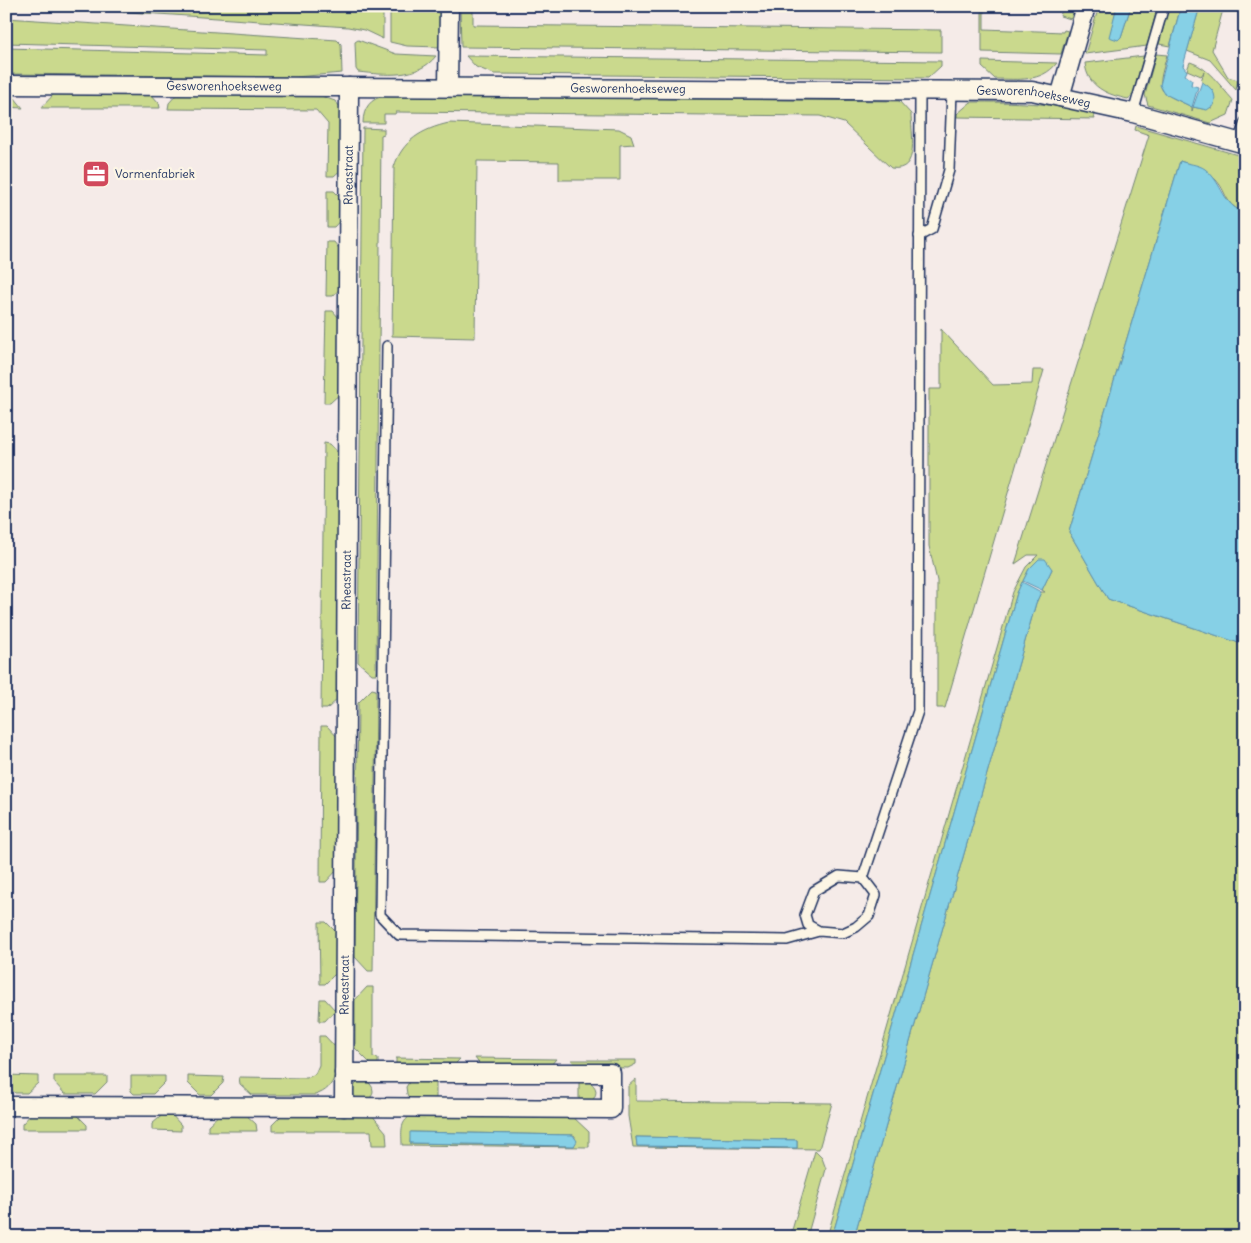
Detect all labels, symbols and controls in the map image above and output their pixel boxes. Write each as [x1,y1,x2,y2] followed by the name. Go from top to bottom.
[166,78,282,94] street label: Gesworenhoekseweg
[570,80,686,96] street label: Gesworenhoekseweg
[976,83,1092,111] street label: Gesworenhoekseweg
[340,145,356,205] street label: Rheastraat
[81,159,111,189] office icon: Vormenfabriek
[115,166,195,181] place label: Vormenfabriek
[338,550,354,610] street label: Rheastraat
[336,955,352,1015] street label: Rheastraat

